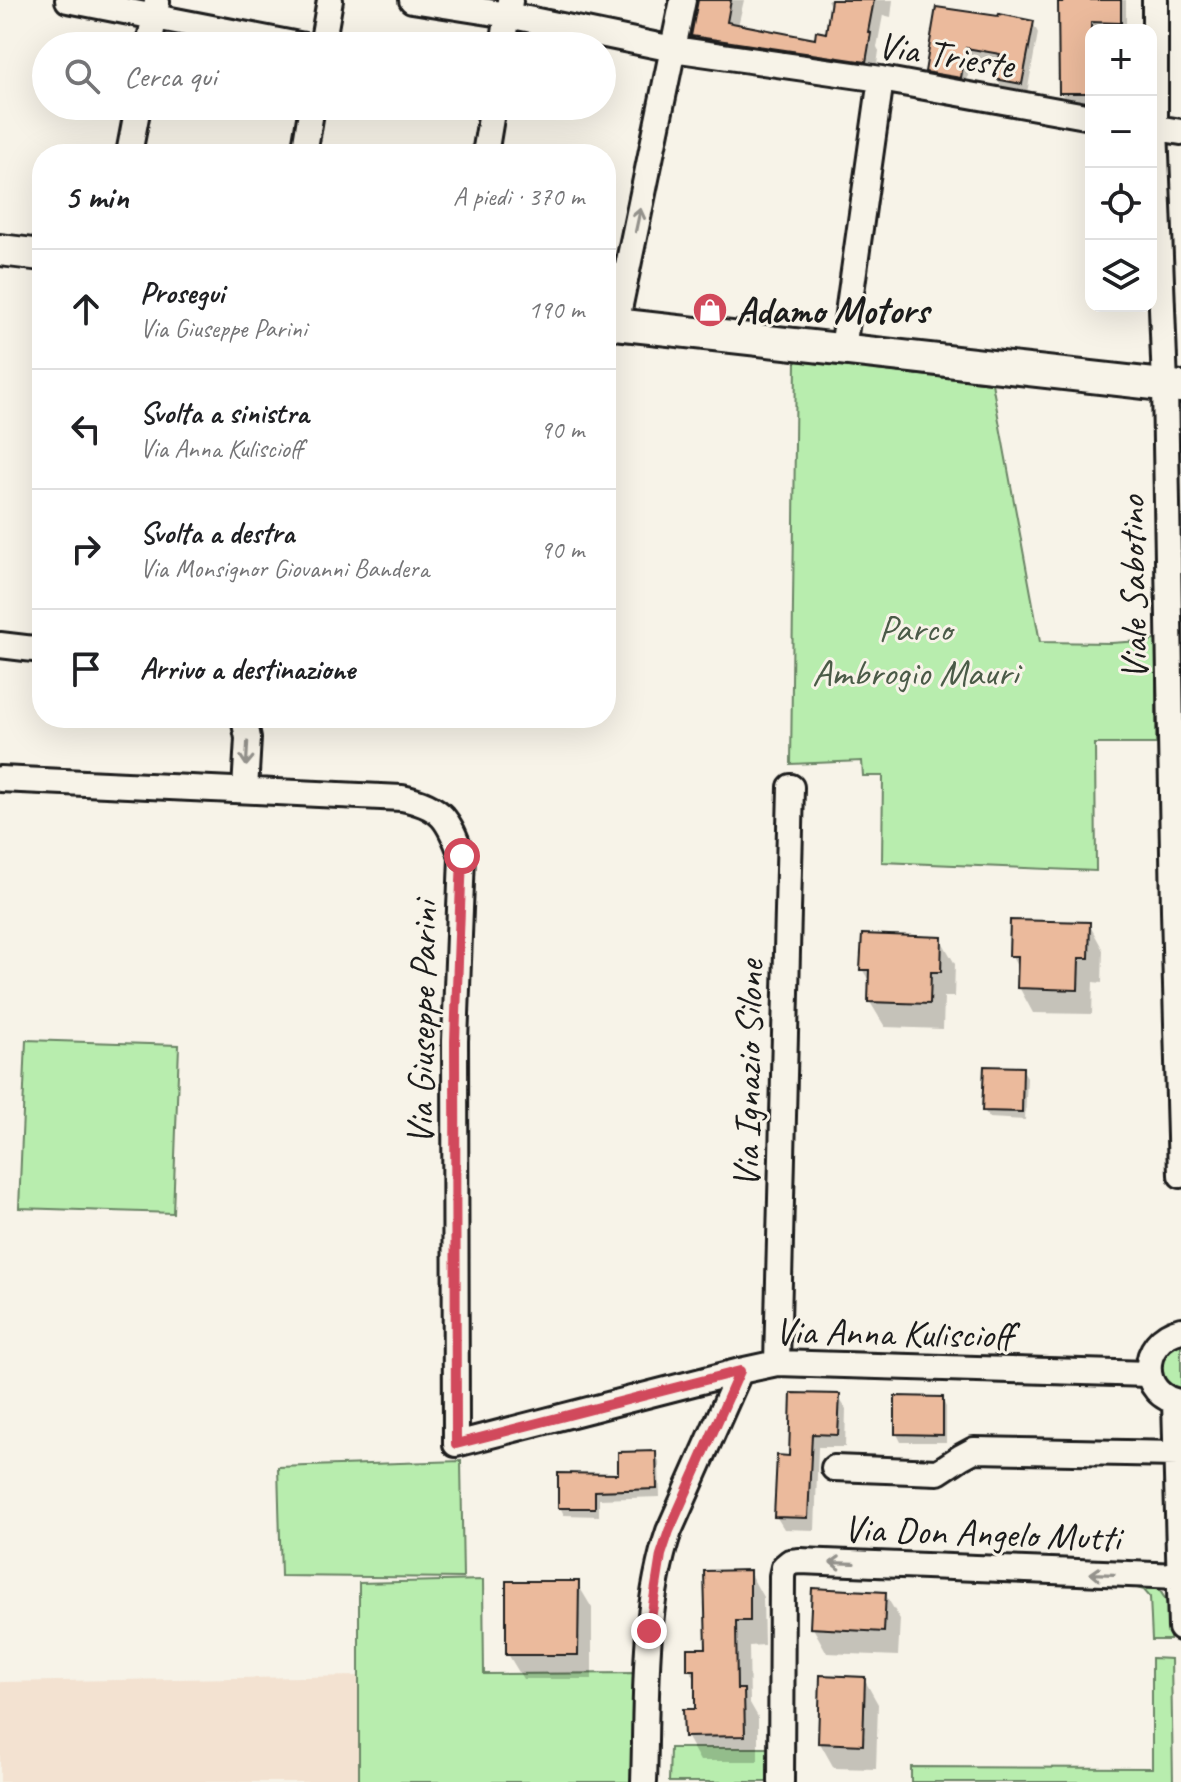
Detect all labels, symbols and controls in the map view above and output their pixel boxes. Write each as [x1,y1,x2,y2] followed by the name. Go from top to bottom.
[875,21,1020,89] street label: Via Trieste
[1085,24,1157,312] map controls
[1085,24,1157,96] button: +
[32,32,616,120] search box
[60,54,104,98] icon: search
[124,57,217,95] text: Cerca qui
[1085,96,1157,168] button: −
[1085,168,1157,240] button: locate
[64,175,129,218] text: 5 min
[453,180,584,213] text: A piedi · 370 m
[631,208,646,234] one-way arrow
[1085,240,1157,312] button: layers
[140,274,224,312] text: Prosegui
[64,287,108,331] icon: ahead
[736,287,932,334] place label: Adamo Motors
[691,291,729,329] shop icon: Adamo Motors
[528,293,584,326] text: 190 m
[140,312,307,345] text: Via Giuseppe Parini
[140,394,309,432] text: Svolta a sinistra
[64,407,108,451] icon: left
[540,413,584,446] text: 90 m
[140,432,303,465] text: Via Anna Kuliscioff
[1108,493,1158,680] street label: Viale Sabotino
[140,514,294,552] text: Svolta a destra
[64,527,108,571] icon: right
[540,533,584,566] text: 90 m
[140,552,429,585] text: Via Monsignor Giovanni Bandera
[812,605,1023,696] park label: Parco Ambrogio Mauri
[64,647,108,691] icon: arrive
[140,650,355,688] text: Arrivo a destinazione
[239,740,254,767] one-way arrow
[444,838,480,874] route start
[396,896,448,1145] street label: Via Giuseppe Parini
[723,957,774,1188] street label: Via Ignazio Silone
[775,1307,1021,1359] street label: Via Anna Kuliscioff
[843,1505,1125,1561] street label: Via Don Angelo Mutti
[829,1555,856,1570] one-way arrow
[1089,1566,1116,1581] one-way arrow
[631,1613,667,1649] route end

